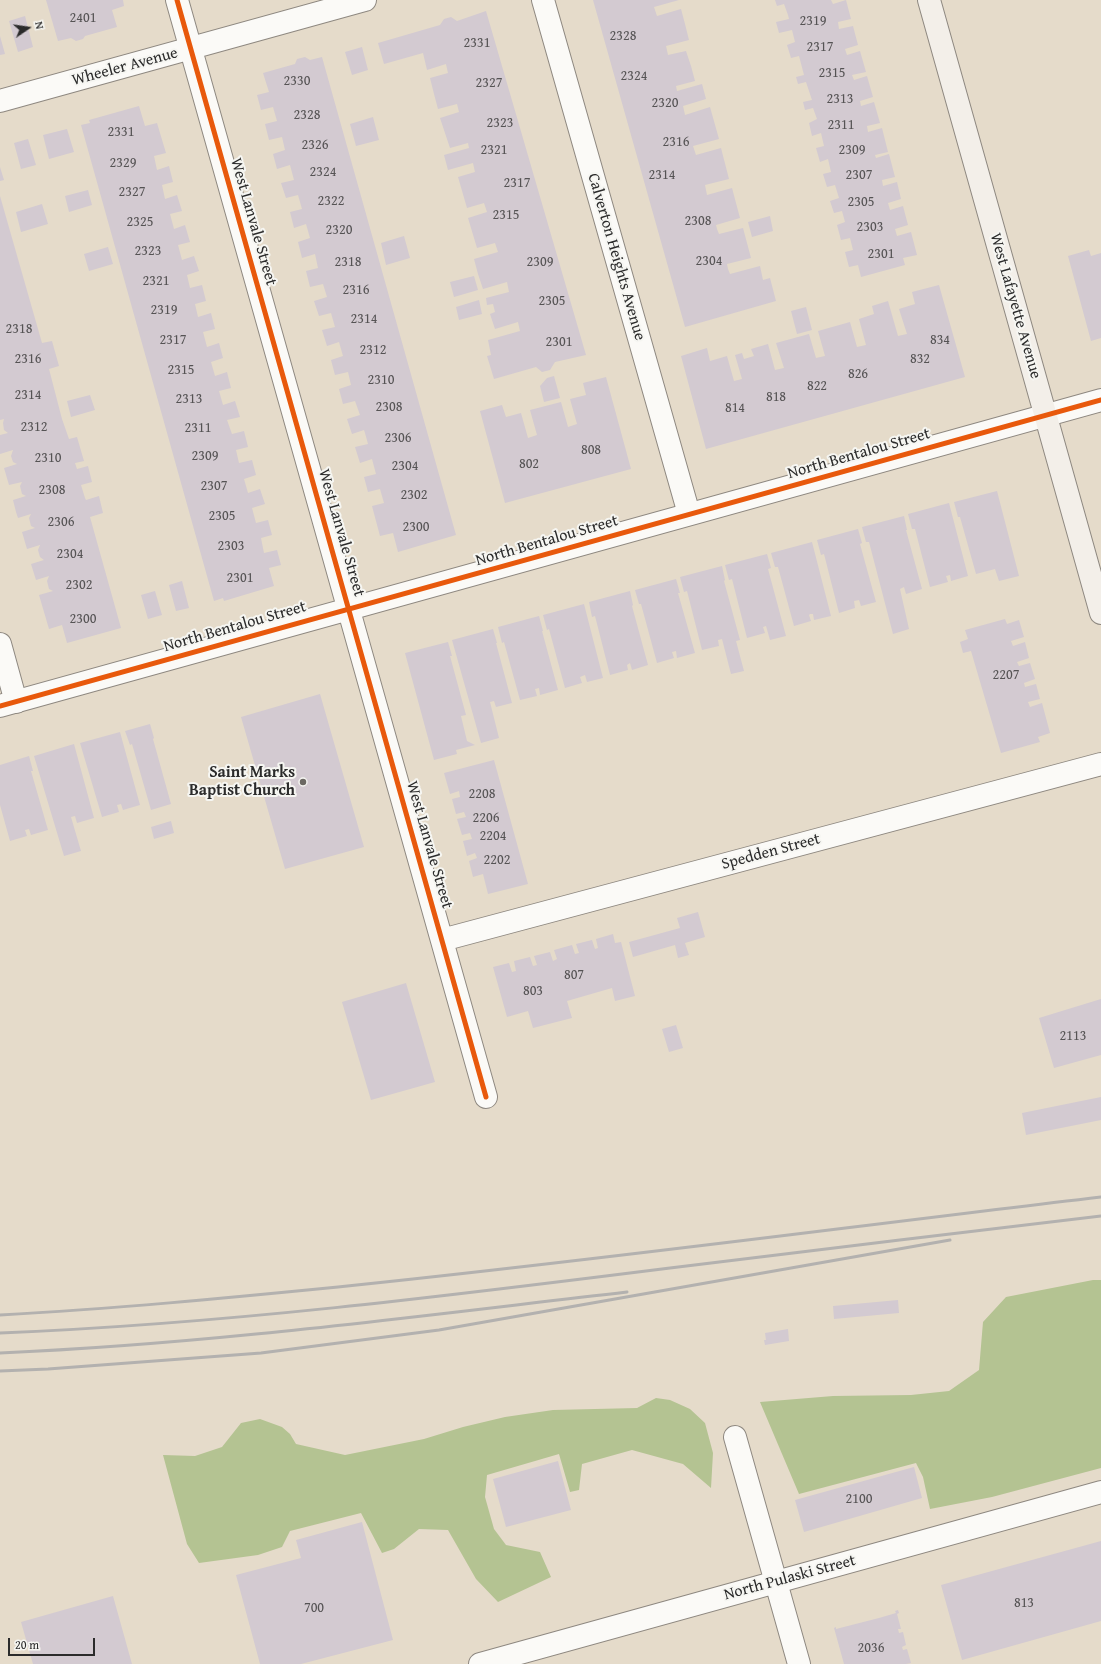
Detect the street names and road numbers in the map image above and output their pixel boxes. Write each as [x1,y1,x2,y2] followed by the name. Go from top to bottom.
[70,44,180,90] street label: Wheeler Avenue
[226,156,280,288] street label: West Lanvale Street
[583,171,649,343] street label: Calverton Heights Avenue
[985,231,1045,381] street label: West Lafayette Avenue
[785,424,933,484] street label: North Bentalou Street
[314,467,368,599] street label: West Lanvale Street
[473,511,621,571] street label: North Bentalou Street
[161,597,309,657] street label: North Bentalou Street
[402,779,456,911] street label: West Lanvale Street
[719,830,823,874] street label: Spedden Street
[722,1551,858,1605] street label: North Pulaski Street

